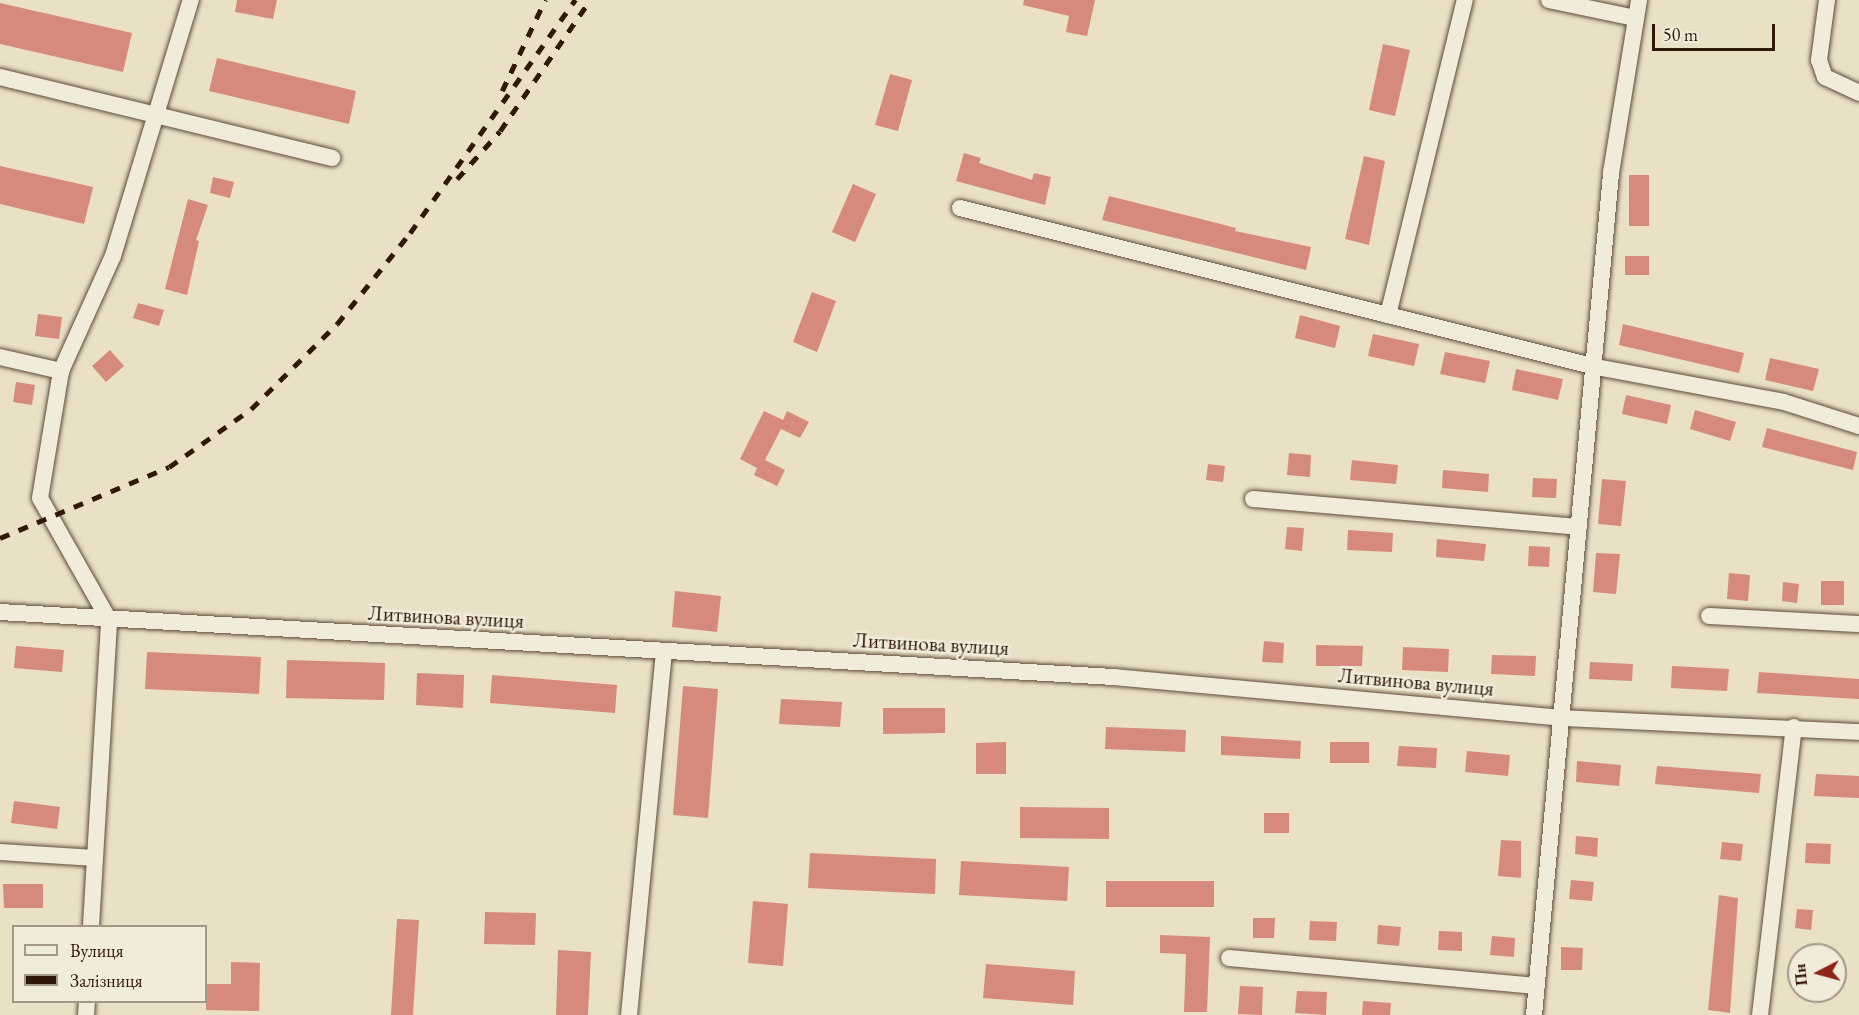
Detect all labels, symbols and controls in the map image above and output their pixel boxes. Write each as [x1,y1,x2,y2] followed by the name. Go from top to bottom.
[1655,12,1778,50] scale bar
[1663,23,1698,46] text: 50 m
[367,600,525,634] street label: Литвинова вулиця
[852,627,1010,661] street label: Литвинова вулиця
[1337,663,1495,701] street label: Литвинова вулиця
[12,925,207,1003] legend
[70,939,123,962] text: Вулиця
[1787,943,1847,1003] north arrow
[1789,963,1812,987] text: Пн
[70,969,143,992] text: Залізниця

